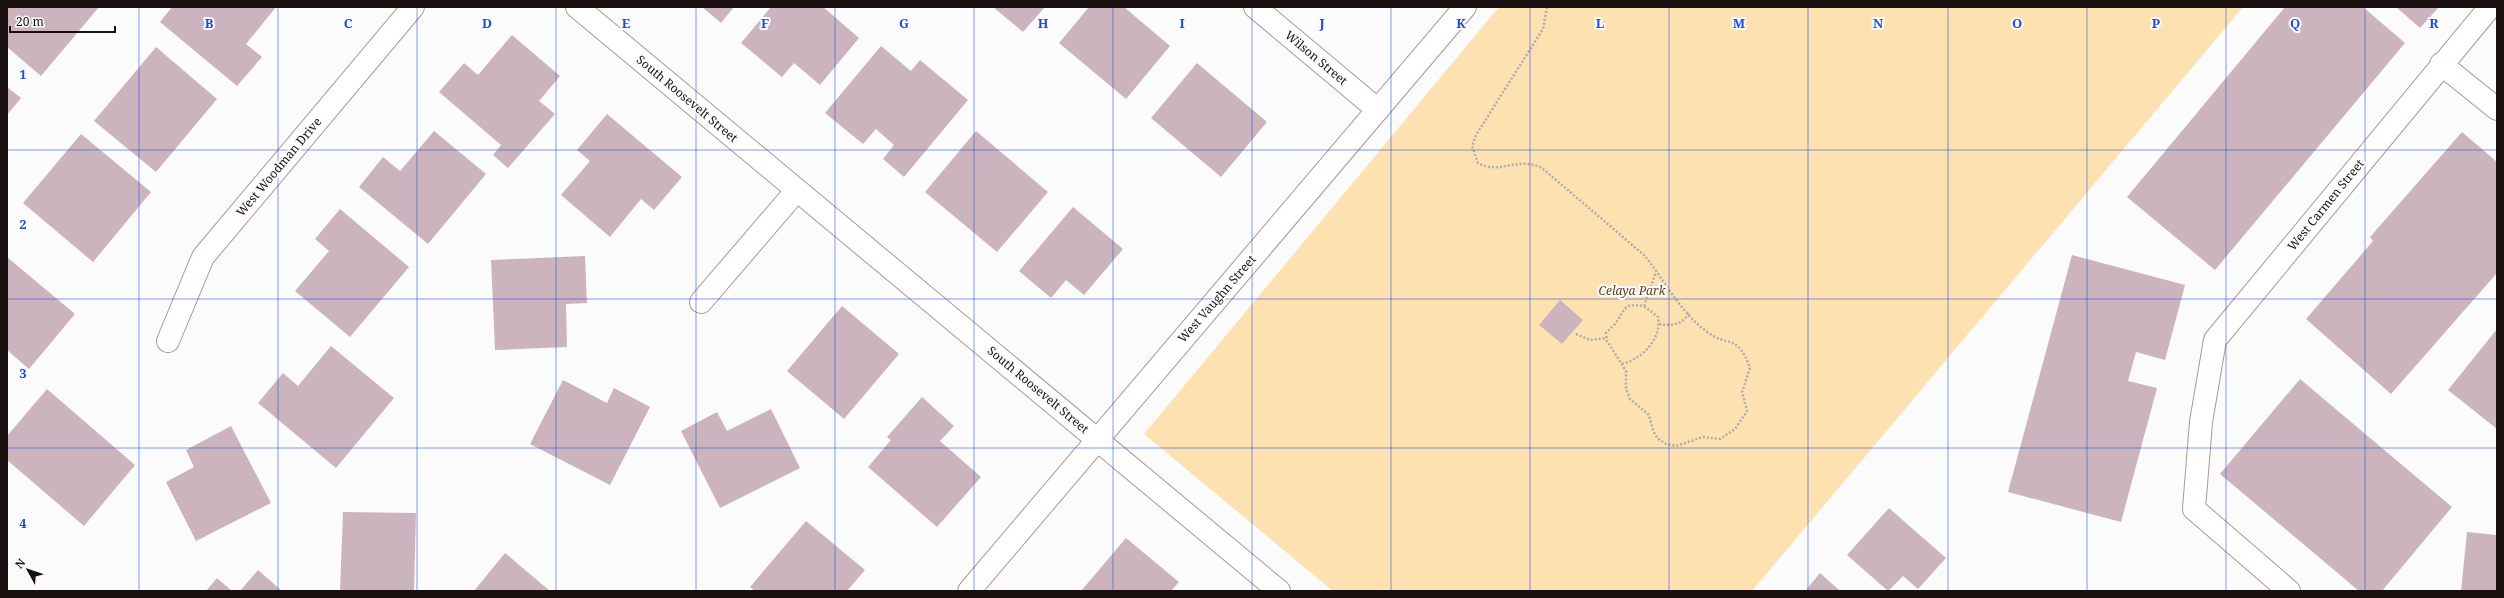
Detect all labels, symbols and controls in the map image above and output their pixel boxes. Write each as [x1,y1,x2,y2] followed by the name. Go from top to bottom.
[10,8,115,34] scale bar
[16,13,44,30] text: 20 m
[205,14,214,32] text: B
[344,14,353,32] text: C
[482,14,492,32] text: D
[622,14,631,32] text: E
[761,14,769,32] text: F
[899,14,909,32] text: G
[1038,14,1049,32] text: H
[1179,14,1185,32] text: I
[1318,14,1325,32] text: J
[1456,14,1466,32] text: K
[1596,14,1605,32] text: L
[1733,14,1746,32] text: M
[1873,14,1884,32] text: N
[2012,14,2022,32] text: O
[2152,14,2161,32] text: P
[2290,14,2300,32] text: Q
[2429,14,2439,32] text: R
[1281,26,1351,89] street label: Wilson Street
[633,51,742,146] street label: South Roosevelt Street
[19,65,27,83] text: 1
[232,113,325,220] street label: West Woodman Drive
[2283,155,2368,254] street label: West Carmen Street
[19,215,27,233] text: 2
[1174,251,1260,346] street label: West Vaughn Street
[1598,282,1667,299] park label: Celaya Park
[984,342,1093,437] street label: South Roosevelt Street
[19,364,27,382] text: 3
[19,514,27,532] text: 4
[8,550,48,590] north arrow
[11,555,29,571] text: N

